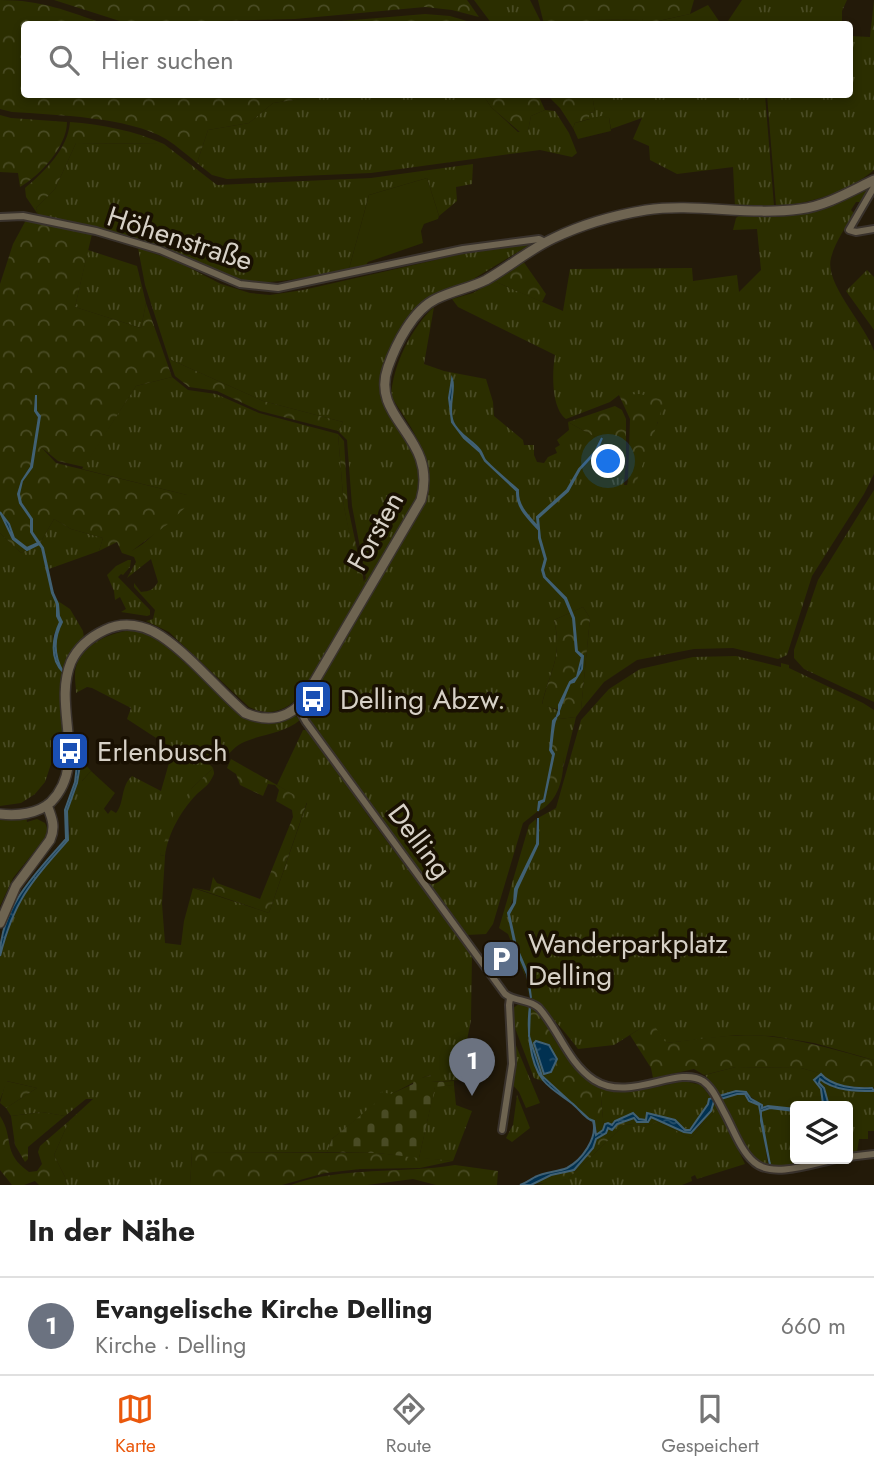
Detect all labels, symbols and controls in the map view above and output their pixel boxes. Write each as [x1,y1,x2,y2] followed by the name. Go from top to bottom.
[21,21,853,98] search box
[45,41,83,79] icon: search
[101,41,234,79] text: Hier suchen
[102,196,258,281] street label: Höhenstraße
[591,444,625,478] your location
[337,484,414,578] street label: Forsten
[292,678,334,720] bus stop icon: Delling Abzw.
[340,679,506,720] place label: Delling Abzw.
[49,730,91,772] bus stop icon: Erlenbusch
[97,731,228,772] place label: Erlenbusch
[378,795,461,887] street label: Delling
[528,923,728,996] place label: Wanderparkplatz Delling
[480,938,522,980] parking icon: Wanderparkplatz Delling
[449,1038,495,1096] pin: 1
[790,1101,853,1164] map controls
[790,1101,853,1164] button: layers
[28,1209,195,1252] text: In der Nähe
[95,1290,432,1328] text: Evangelische Kirche Delling
[45,1309,57,1343] text: 1
[781,1309,846,1343] text: 660 m
[95,1328,246,1362] text: Kirche · Delling
[115,1390,156,1459] tab: Karte
[386,1390,431,1459] tab: Route
[661,1390,759,1459] tab: Gespeichert

